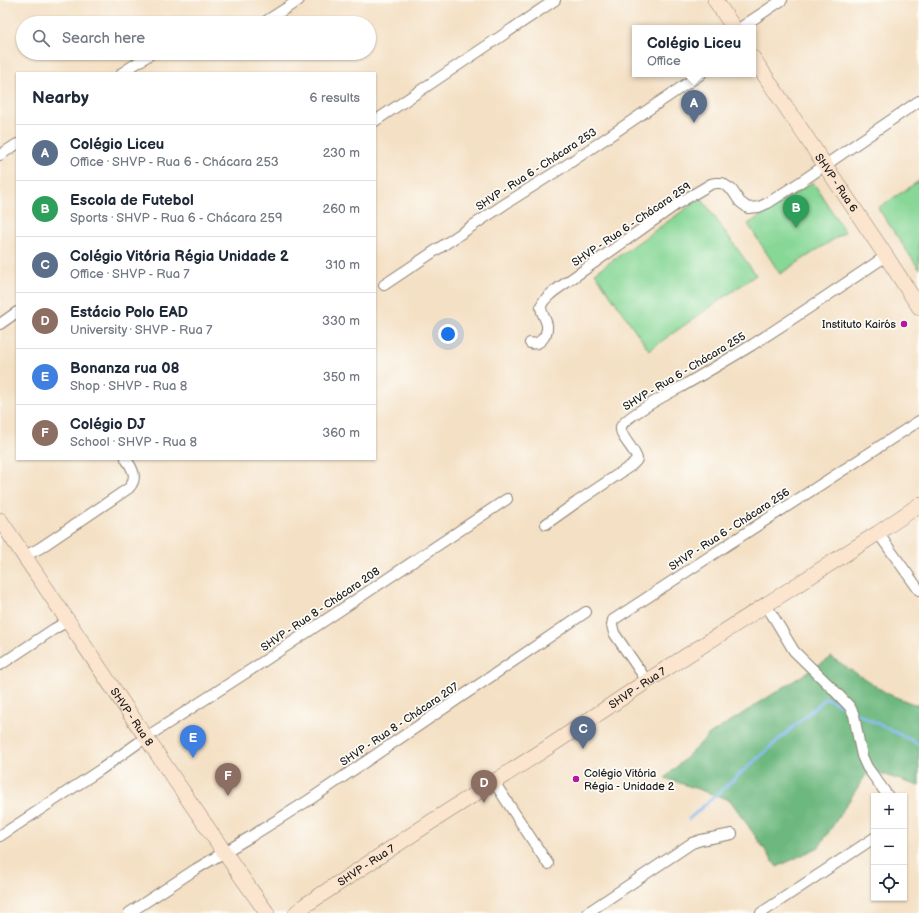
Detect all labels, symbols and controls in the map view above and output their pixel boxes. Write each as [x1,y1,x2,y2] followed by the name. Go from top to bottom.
[16,16,376,60] search box
[632,25,756,77] popup
[30,27,52,49] icon: search
[62,29,145,48] text: Search here
[647,34,741,53] text: Colégio Liceu
[647,53,681,69] text: Office
[32,88,89,108] text: Nearby
[310,90,360,106] text: 6 results
[681,90,707,123] pin: A
[474,125,599,213] street label: SHVP - Rua 6 - Chácara 253
[70,135,164,154] text: Colégio Liceu
[41,145,49,161] text: A
[323,145,360,161] text: 230 m
[812,151,861,215] street label: SHVP - Rua 6
[70,154,279,170] text: Office · SHVP - Rua 6 - Chácara 253
[569,180,693,269] street label: SHVP - Rua 6 - Chácara 259
[70,191,194,210] text: Escola de Futebol
[783,195,809,228] pin: B
[40,201,50,217] text: B
[322,201,360,217] text: 260 m
[70,210,283,226] text: Sports · SHVP - Rua 6 - Chácara 259
[70,247,289,266] text: Colégio Vitória Régia Unidade 2
[40,257,50,273] text: C
[325,257,360,273] text: 310 m
[70,266,190,282] text: Office · SHVP - Rua 7
[70,303,188,322] text: Estácio Polo EAD
[40,313,50,329] text: D
[322,313,360,329] text: 330 m
[822,318,897,331] place label: Instituto Kairós
[899,319,909,329] marker: Instituto Kairós
[70,322,212,338] text: University · SHVP - Rua 7
[438,324,458,344] your location
[621,330,748,413] street label: SHVP - Rua 6 - Chácara 255
[70,359,180,378] text: Bonanza rua 08
[41,369,49,385] text: E
[323,369,360,385] text: 350 m
[70,378,187,394] text: Shop · SHVP - Rua 8
[70,415,145,434] text: Colégio DJ
[41,425,49,441] text: F
[322,425,360,441] text: 360 m
[70,434,197,450] text: School · SHVP - Rua 8
[667,485,792,573] street label: SHVP - Rua 6 - Chácara 256
[258,565,382,654] street label: SHVP - Rua 8 - Chácara 208
[606,664,669,712] street label: SHVP - Rua 7
[338,680,461,769] street label: SHVP - Rua 8 - Chácara 207
[108,686,156,749] street label: SHVP - Rua 8
[570,716,596,749] pin: C
[180,725,206,758] pin: E
[215,763,241,796] pin: F
[584,767,675,793] place label: Colégio Vitória Régia - Unidade 2
[471,770,497,803] pin: D
[571,774,581,784] marker: Colégio Vitória Régia - Unidade 2
[871,793,907,901] map controls
[871,793,907,829] button: +
[871,829,907,865] button: −
[335,841,398,889] street label: SHVP - Rua 7
[871,865,907,901] button: locate

